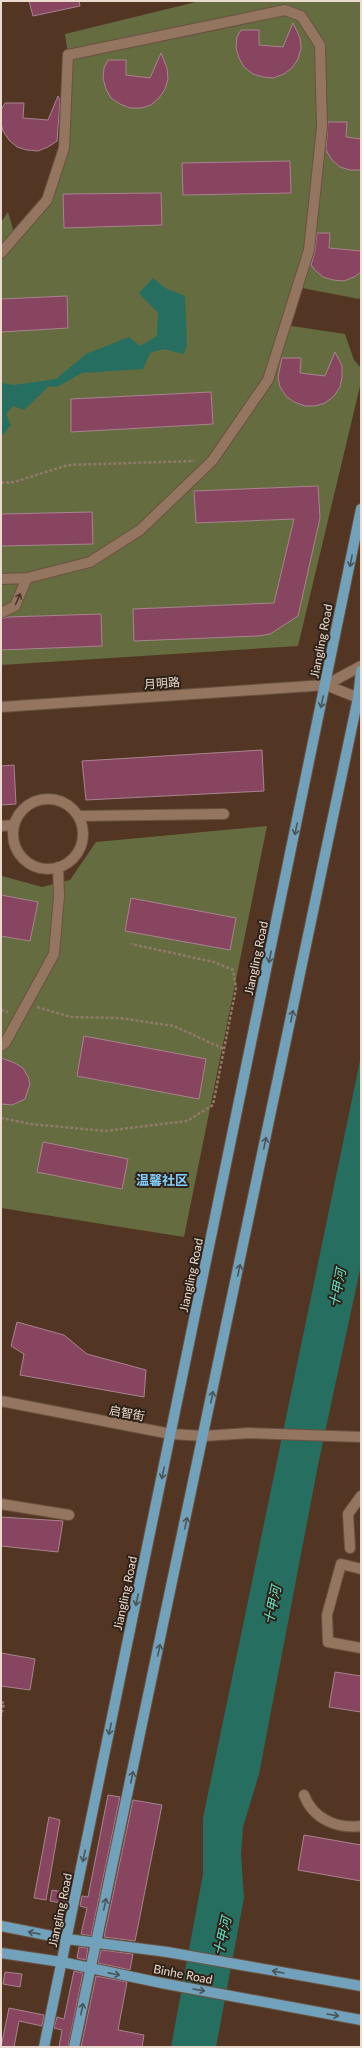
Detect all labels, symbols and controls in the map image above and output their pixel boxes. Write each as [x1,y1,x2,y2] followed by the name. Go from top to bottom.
[346,554,354,567] one-way arrow
[15,594,22,606] one-way arrow
[306,603,336,679] street label: Jiangling Road
[144,674,180,692] street label: 月明路
[318,695,326,708] one-way arrow
[291,822,299,835] one-way arrow
[241,920,271,996] street label: Jiangling Road
[265,950,273,963] one-way arrow
[288,1009,296,1022] one-way arrow
[262,1137,270,1150] one-way arrow
[136,1172,188,1188] district label: 温馨社区
[176,1237,206,1313] street label: Jiangling Road
[235,1264,243,1277] one-way arrow
[325,1264,349,1309] water label: 十甲河
[209,1391,217,1404] one-way arrow
[108,1402,146,1424] street label: 启智街
[159,1466,167,1479] one-way arrow
[182,1517,190,1530] one-way arrow
[110,1555,140,1631] street label: Jiangling Road
[260,1581,285,1626] water label: 十甲河
[133,1593,141,1606] one-way arrow
[156,1644,164,1657] one-way arrow
[106,1722,114,1735] one-way arrow
[129,1771,137,1784] one-way arrow
[80,1850,88,1863] one-way arrow
[45,1872,75,1948] street label: Jiangling Road
[102,1898,110,1911] one-way arrow
[210,1912,235,1957] water label: 十甲河
[28,1928,41,1936] one-way arrow
[152,1961,214,1987] street label: Binhe Road
[272,1968,285,1976] one-way arrow
[107,1970,120,1978] one-way arrow
[193,1986,206,1994] one-way arrow
[79,2003,87,2016] one-way arrow
[326,2011,339,2019] one-way arrow

